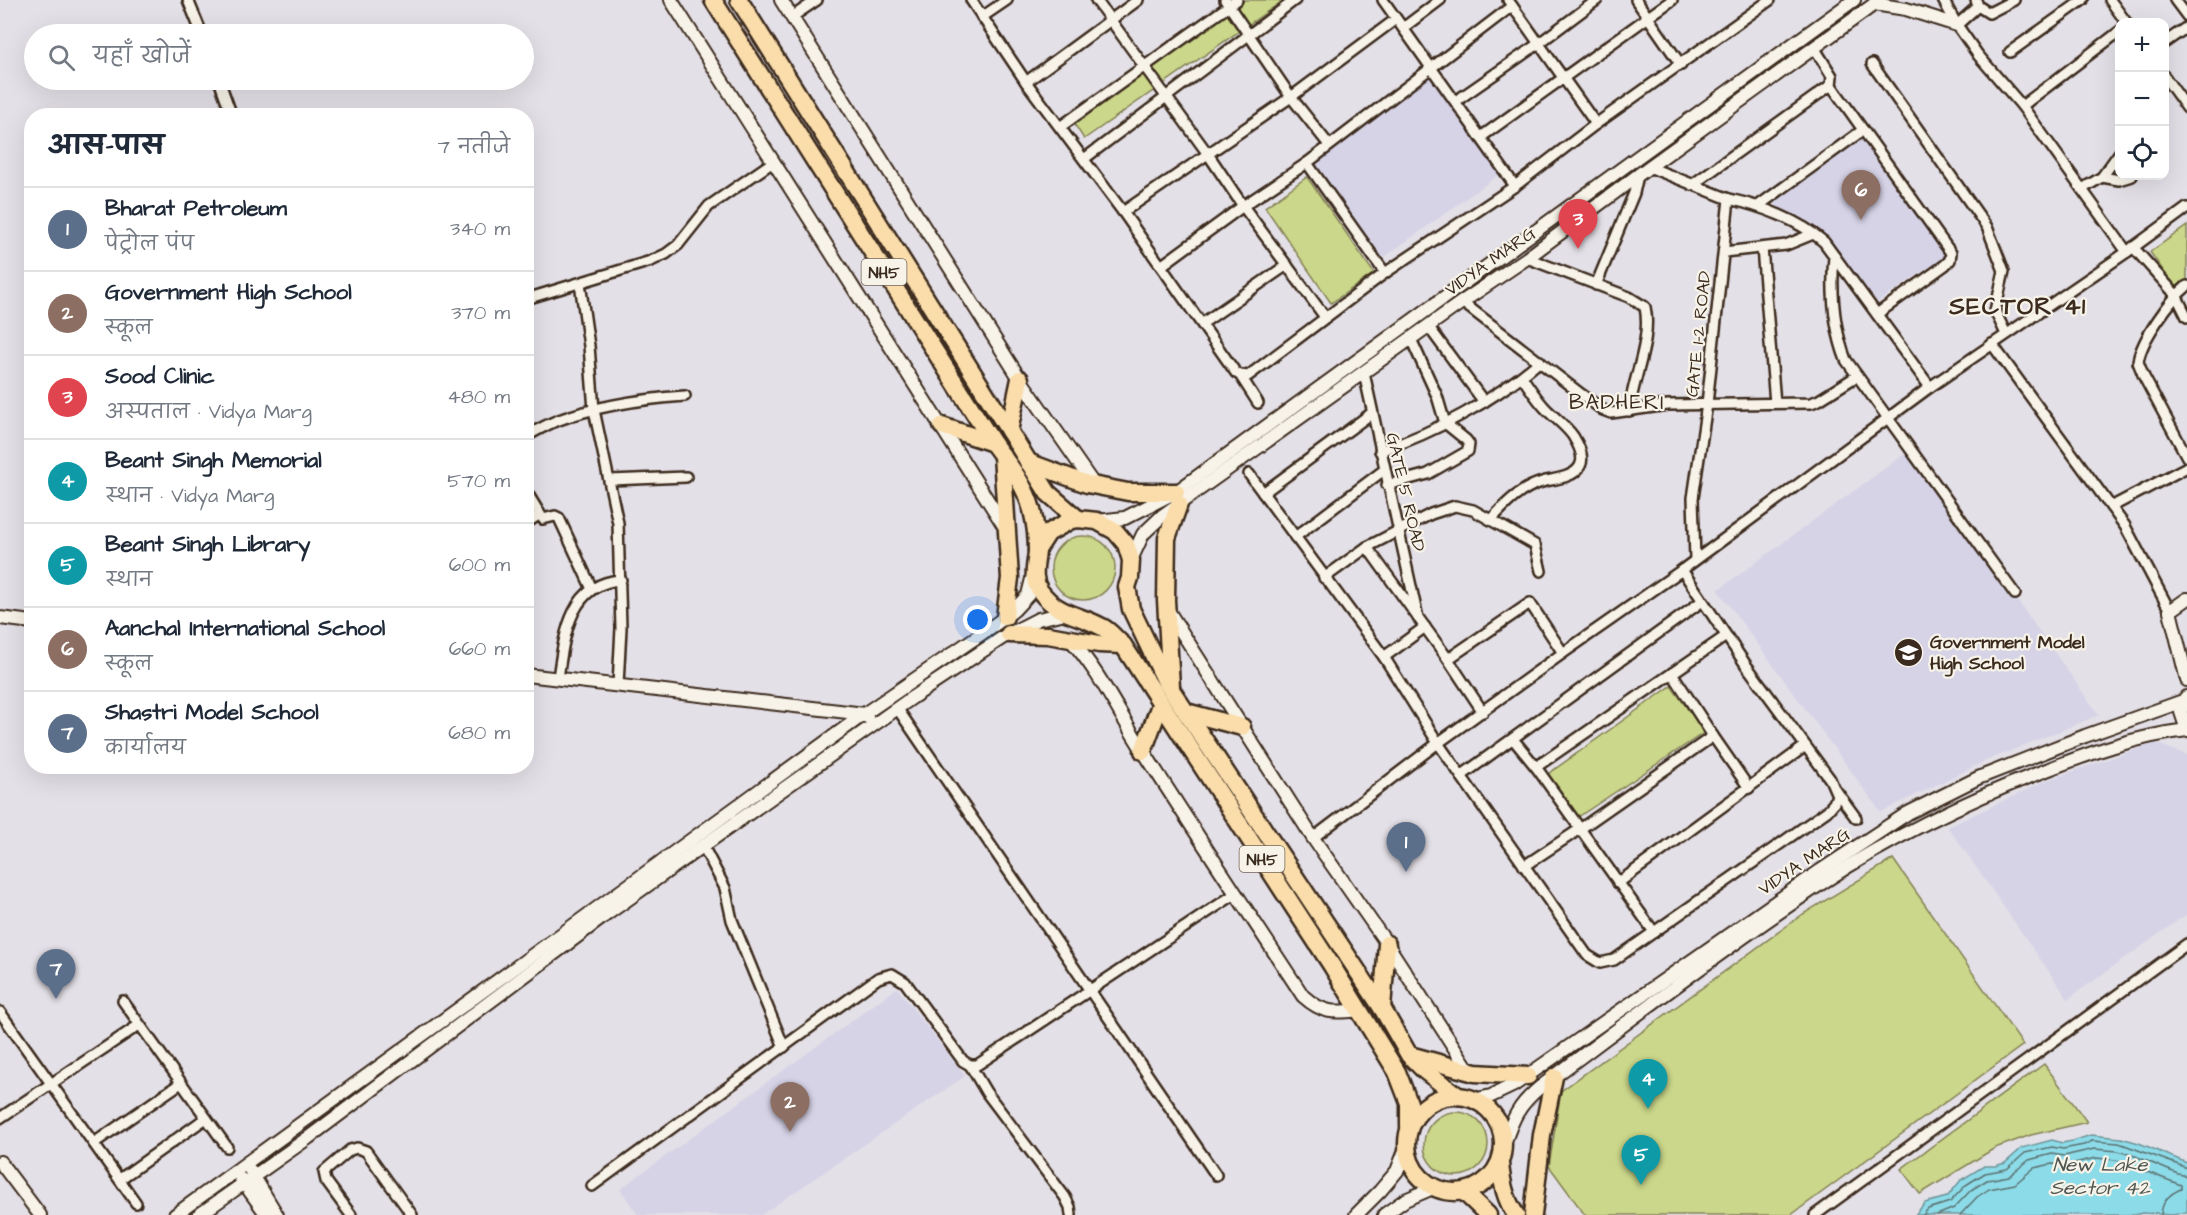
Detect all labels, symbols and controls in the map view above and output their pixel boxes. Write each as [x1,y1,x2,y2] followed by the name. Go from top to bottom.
[2115,18,2169,180] map controls
[2115,18,2169,72] button: +
[24,24,534,90] search box
[45,41,78,74] icon: search
[93,41,191,72] text: यहाँ खोजें
[2115,72,2169,126] button: −
[2115,126,2169,180] button: locate
[48,128,164,164] text: आस-पास
[438,133,510,161] text: 7 नतीजे
[1842,170,1880,220] pin: 6
[105,193,287,224] text: Bharat Petroleum
[1558,200,1598,249] pin: 3
[66,215,69,243] text: 1
[450,215,510,243] text: 340 m
[1440,221,1541,302] street label: VIDYA MARG
[105,230,194,258] text: पेट्रोल पंप
[862,259,906,285] road number: NH5
[1679,269,1718,398] street label: GATE 1-2 ROAD
[105,277,352,308] text: Government High School
[1948,290,2087,324] district label: SECTOR 41
[62,299,73,327] text: 2
[451,299,510,327] text: 370 m
[105,314,153,342] text: स्कूल
[105,361,215,392] text: Sood Clinic
[62,383,73,411] text: 3
[447,383,510,411] text: 480 m
[1569,388,1665,417] district label: BADHERI
[105,398,312,426] text: अस्पताल · Vidya Marg
[1380,430,1431,554] street label: GATE 5 ROAD
[105,445,322,476] text: Beant Singh Memorial
[61,467,74,495] text: 4
[447,467,510,495] text: 570 m
[105,482,274,510] text: स्थान · Vidya Marg
[105,529,310,560] text: Beant Singh Library
[60,551,75,579] text: 5
[449,551,510,579] text: 600 m
[105,566,152,594] text: स्थान
[963,605,992,634] your location
[105,613,385,644] text: Aanchal International School
[1930,630,2085,677] place label: Government Model High School
[61,635,74,663] text: 6
[449,635,510,663] text: 660 m
[1893,636,1925,668] school or university icon: Government Model High School
[105,650,153,678] text: स्कूल
[105,697,319,728] text: Shastri Model School
[61,719,74,747] text: 7
[448,719,510,747] text: 680 m
[105,734,186,762] text: कार्यालय
[1753,821,1856,901] street label: VIDYA MARG
[1386,822,1426,872] pin: 1
[1240,846,1284,872] road number: NH5
[36,950,76,999] pin: 7
[1628,1060,1668,1109] pin: 4
[770,1082,810,1132] pin: 2
[1622,1136,1660,1185] pin: 5
[2050,1151,2150,1202] water label: New Lake Sector 42

